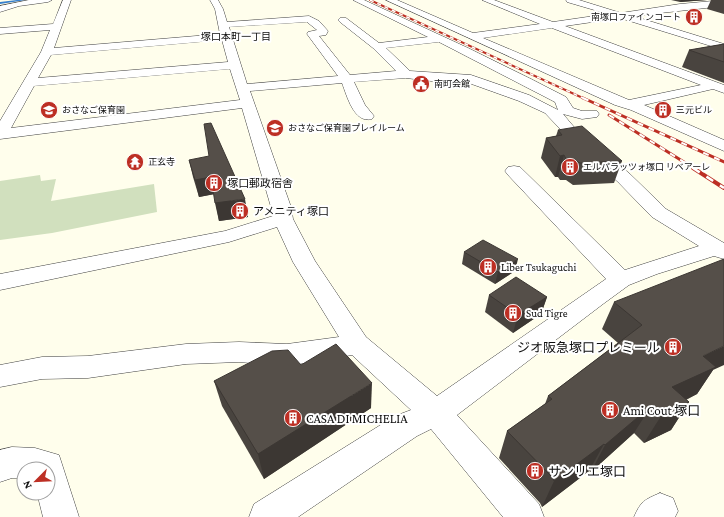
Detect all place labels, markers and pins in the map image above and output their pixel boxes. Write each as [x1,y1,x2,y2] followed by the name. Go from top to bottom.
[684,7,704,27] building icon: 南塚口ファインコート
[591,12,681,22] place label: 南塚口ファインコート
[411,74,431,94] public building icon: 南町会館
[434,79,470,89] place label: 南町会館
[39,100,59,120] school or university icon: おさなご保育園
[653,100,673,120] building icon: 三元ビル
[62,105,125,115] place label: おさなご保育園
[676,105,712,115] place label: 三元ビル
[265,118,285,138] school or university icon: おさなご保育園プレイルーム
[288,123,405,133] place label: おさなご保育園プレイルーム
[125,152,145,172] temple icon: 正玄寺
[148,157,175,167] place label: 正玄寺
[560,157,580,177] building icon: エルパラッツォ塚口 リベアーレ
[583,162,710,172] place label: エルパラッツォ塚口 リベアーレ
[204,173,224,193] building icon: 塚口郵政宿舎
[227,177,293,189] place label: 塚口郵政宿舎
[230,201,250,221] building icon: アメニティ塚口
[253,205,329,217] place label: アメニティ塚口
[478,257,498,277] building icon: Liber Tsukaguchi
[501,261,576,274] place label: Liber Tsukaguchi
[503,303,523,323] building icon: Sud Tigre
[526,307,568,320] place label: Sud Tigre
[663,337,683,357] building icon: ジオ阪急塚口プレミール
[517,340,660,355] place label: ジオ阪急塚口プレミール
[600,400,620,420] building icon: Ami Cout 塚口
[623,403,700,418] place label: Ami Cout 塚口
[283,408,303,428] building icon: CASA DI MICHELIA
[306,411,408,426] place label: CASA DI MICHELIA
[525,461,545,481] building icon: サンリエ塚口
[548,464,626,479] place label: サンリエ塚口

